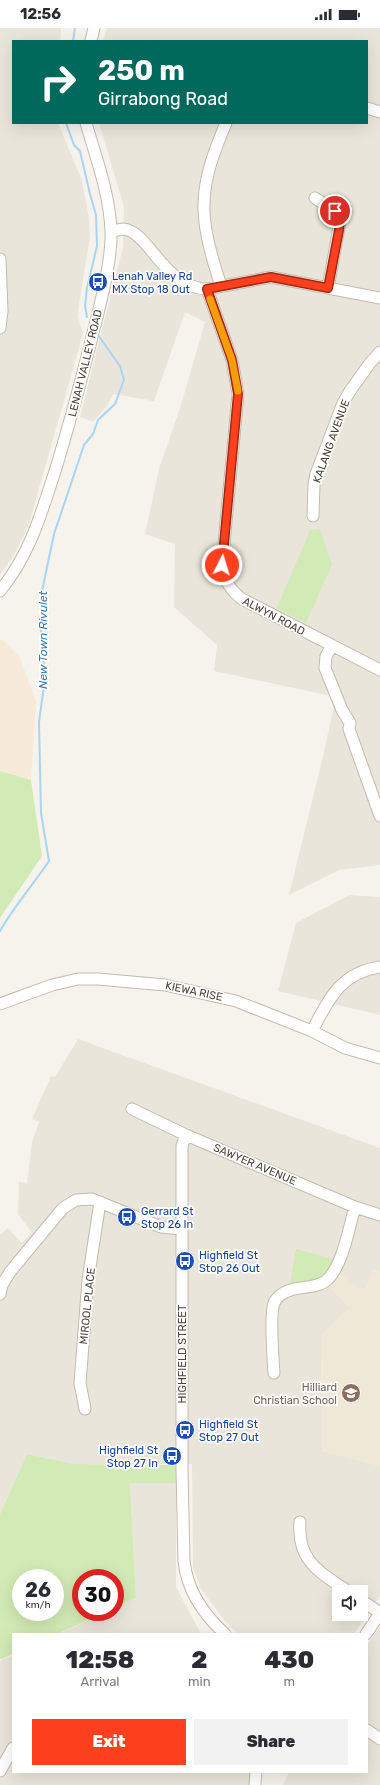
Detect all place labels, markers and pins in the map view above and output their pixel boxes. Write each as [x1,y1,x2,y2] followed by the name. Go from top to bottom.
[318,194,352,228] pin
[112,270,192,296] place label: Lenah Valley Rd MX Stop 18 Out
[87,271,109,293] bus stop icon: Lenah Valley Rd MX Stop 18 Out
[141,1205,194,1231] place label: Gerrard St Stop 26 In
[116,1206,138,1228] bus stop icon: Gerrard St Stop 26 In
[199,1249,261,1275] place label: Highfield St Stop 26 Out
[174,1250,196,1272] bus stop icon: Highfield St Stop 26 Out
[253,1381,337,1407] place label: Hilliard Christian School
[340,1382,362,1404] school or university icon: Hilliard Christian School
[199,1418,260,1444] place label: Highfield St Stop 27 Out
[174,1419,196,1441] bus stop icon: Highfield St Stop 27 Out
[99,1444,159,1470] place label: Highfield St Stop 27 In
[161,1445,183,1467] bus stop icon: Highfield St Stop 27 In

